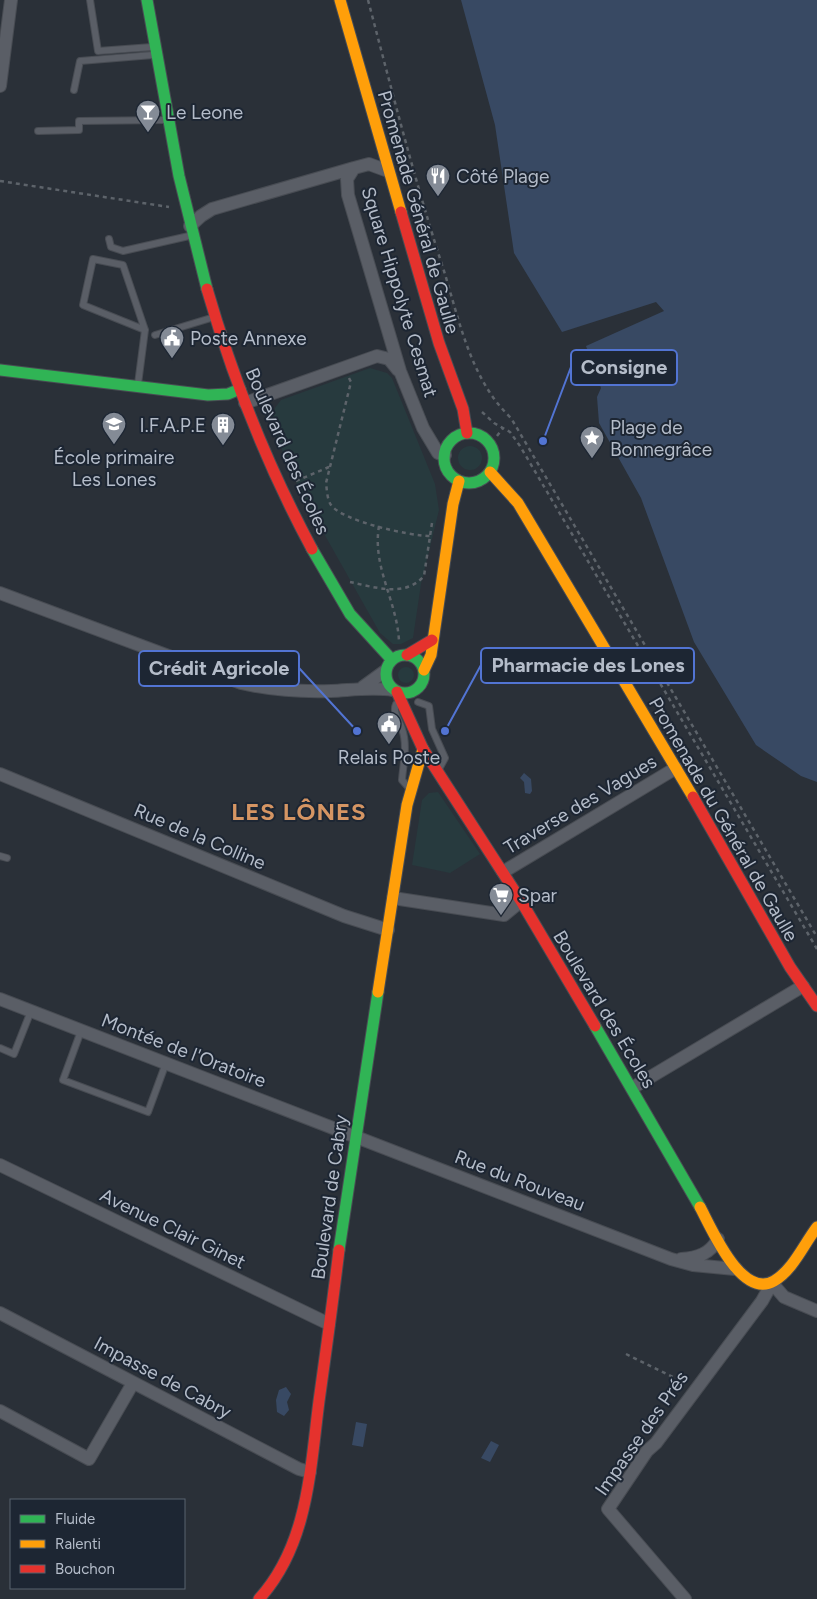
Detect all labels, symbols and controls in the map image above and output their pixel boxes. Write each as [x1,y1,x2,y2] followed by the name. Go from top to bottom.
[373,88,464,336] street label: Promenade Général de Gaulle
[135,99,161,133] bar icon: Le Leone
[166,101,243,124] place label: Le Leone
[425,163,451,197] restaurant icon: Côté Plage
[456,165,549,188] place label: Côté Plage
[357,184,443,400] street label: Square Hippolyte Cesmat
[159,325,185,359] public building icon: Poste Annexe
[190,327,307,350] place label: Poste Annexe
[571,350,677,385] callout: Consigne
[581,355,667,379] text: Consigne
[240,364,335,538] street label: Boulevard des Écoles
[101,411,127,445] school or university icon: École primaire Les Lones
[210,412,236,446] building icon: I.F.A.P.E
[140,414,206,437] place label: I.F.A.P.E
[610,416,712,461] place label: Plage de Bonnegrâce
[579,425,605,459] place icon: Plage de Bonnegrâce
[54,446,174,491] place label: École primaire Les Lones
[481,648,694,683] callout: Pharmacie des Lones
[139,651,299,686] callout: Crédit Agricole
[492,653,684,677] text: Pharmacie des Lones
[149,656,289,680] text: Crédit Agricole
[644,693,803,946] street label: Promenade du Général de Gaulle
[376,711,402,745] public building icon: Relais Poste
[338,746,440,769] place label: Relais Poste
[500,750,661,859] street label: Traverse des Vagues
[231,797,367,826] district label: LES LÔNES
[131,798,269,875] street label: Rue de la Colline
[488,882,514,916] supermarket icon: Spar
[518,884,558,907] place label: Spar
[548,926,661,1093] street label: Boulevard des Écoles
[98,1008,269,1093] street label: Montée de l'Oratoire
[307,1113,352,1281] street label: Boulevard de Cabry
[451,1145,588,1216] street label: Rue du Rouveau
[96,1183,249,1274] street label: Avenue Clair Ginet
[90,1332,235,1423] street label: Impasse de Cabry
[590,1367,693,1500] street label: Impasse des Prés
[10,1499,185,1589] legend
[55,1510,95,1528] text: Fluide
[55,1535,101,1553] text: Ralenti
[55,1560,115,1578] text: Bouchon

